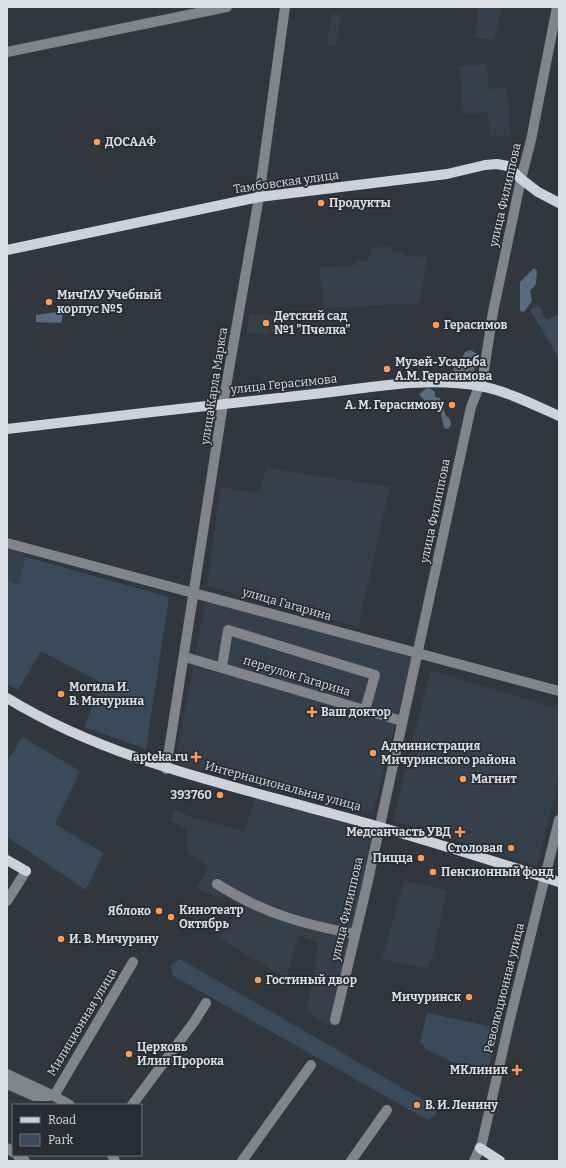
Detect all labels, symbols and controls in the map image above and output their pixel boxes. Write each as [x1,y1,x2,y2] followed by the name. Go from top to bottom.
[105,135,156,149] place label: ДОСААФ
[92,137,102,147] marker: ДОСААФ
[486,141,524,249] street label: улица Филиппова
[232,168,340,196] street label: Тамбовская улица
[329,196,391,210] place label: Продукты
[316,198,326,208] marker: Продукты
[57,288,162,316] place label: МичГАУ Учебный корпус №5
[44,297,54,307] marker: МичГАУ Учебный корпус №5
[274,309,351,337] place label: Детский сад №1 "Пчелка"
[261,318,271,328] marker: Детский сад №1 "Пчелка"
[444,318,508,332] place label: Герасимов
[431,320,441,330] marker: Герасимов
[198,326,230,447] street label: улица Карла Маркса
[395,355,492,383] place label: Музей-Усадьба А.М. Герасимова
[382,364,392,374] marker: Музей-Усадьба А.М. Герасимова
[229,371,338,397] street label: улица Герасимова
[345,398,444,412] place label: А. М. Герасимову
[447,400,457,410] marker: А. М. Герасимову
[417,457,453,565] street label: улица Филиппова
[240,584,333,623] street label: улица Гагарина
[242,653,353,699] street label: переулок Гагарина
[69,680,144,708] place label: Могила И. В. Мичурина
[56,689,66,699] marker: Могила И. В. Мичурина
[321,705,391,719] place label: Ваш доктор
[306,706,318,718] marker: Ваш доктор
[381,739,516,767] place label: Администрация Мичуринского района
[368,748,378,758] marker: Администрация Мичуринского района
[133,750,188,764] place label: apteka.ru
[191,752,201,762] marker: apteka.ru
[203,758,363,814] street label: Интернациональная улица
[471,772,517,786] place label: Магнит
[458,774,468,784] marker: Магнит
[170,788,212,802] place label: 393760
[215,790,225,800] marker: 393760
[346,825,451,839] place label: Медсанчасть УВД
[454,826,466,838] marker: Медсанчасть УВД
[448,841,503,855] place label: Столовая
[506,843,516,853] marker: Столовая
[373,851,413,865] place label: Пицца
[416,853,426,863] marker: Пицца
[328,855,366,963] street label: улица Филиппова
[441,865,554,879] place label: Пенсионный фонд
[428,867,438,877] marker: Пенсионный фонд
[179,903,244,931] place label: Кинотеатр Октябрь
[108,904,151,918] place label: Яблоко
[154,906,164,916] marker: Яблоко
[166,912,176,922] marker: Кинотеатр Октябрь
[481,921,527,1055] street label: Революционная улица
[69,932,159,946] place label: И. В. Мичурину
[56,934,66,944] marker: И. В. Мичурину
[44,965,120,1078] street label: Милиционная улица
[266,973,357,987] place label: Гостиный двор
[253,975,263,985] marker: Гостиный двор
[391,990,462,1004] place label: Мичуринск
[464,992,474,1002] marker: Мичуринск
[137,1040,224,1068] place label: Церковь Илии Пророка
[124,1049,134,1059] marker: Церковь Илии Пророка
[450,1063,509,1077] place label: МКлиник
[511,1064,523,1076] marker: МКлиник
[425,1098,498,1112] place label: В. И. Ленину
[412,1100,422,1110] marker: В. И. Ленину
[12,1104,142,1156] legend
[48,1113,76,1127] text: Road
[48,1133,74,1147] text: Park

